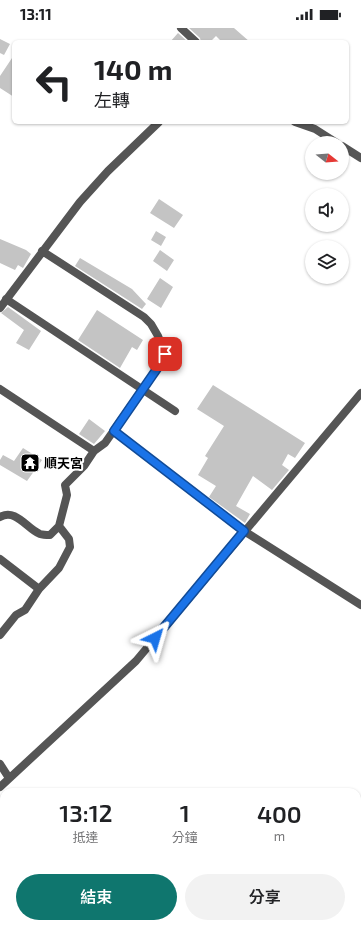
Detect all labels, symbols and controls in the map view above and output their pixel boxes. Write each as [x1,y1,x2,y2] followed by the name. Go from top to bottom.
[20,5,52,23] text: 13:11
[94,52,172,86] text: 140 m
[28,56,80,108] icon: left
[94,89,130,111] text: 左轉
[305,136,349,180] north arrow
[305,136,349,284] map controls
[305,188,349,232] button: sound
[305,240,349,284] button: layers
[148,337,182,371] pin
[154,343,176,365] icon: arrive
[19,452,41,474] temple icon: 順天宮
[44,455,83,471] place label: 順天宮
[134,617,176,659] position arrow
[59,798,112,827] text: 13:12
[180,798,190,827] text: 1
[257,799,302,828] text: 400
[274,828,285,844] text: m
[73,829,99,845] text: 抵達
[172,829,198,845] text: 分鐘
[16,874,177,920] button: 結束
[185,874,345,920] button: 分享

